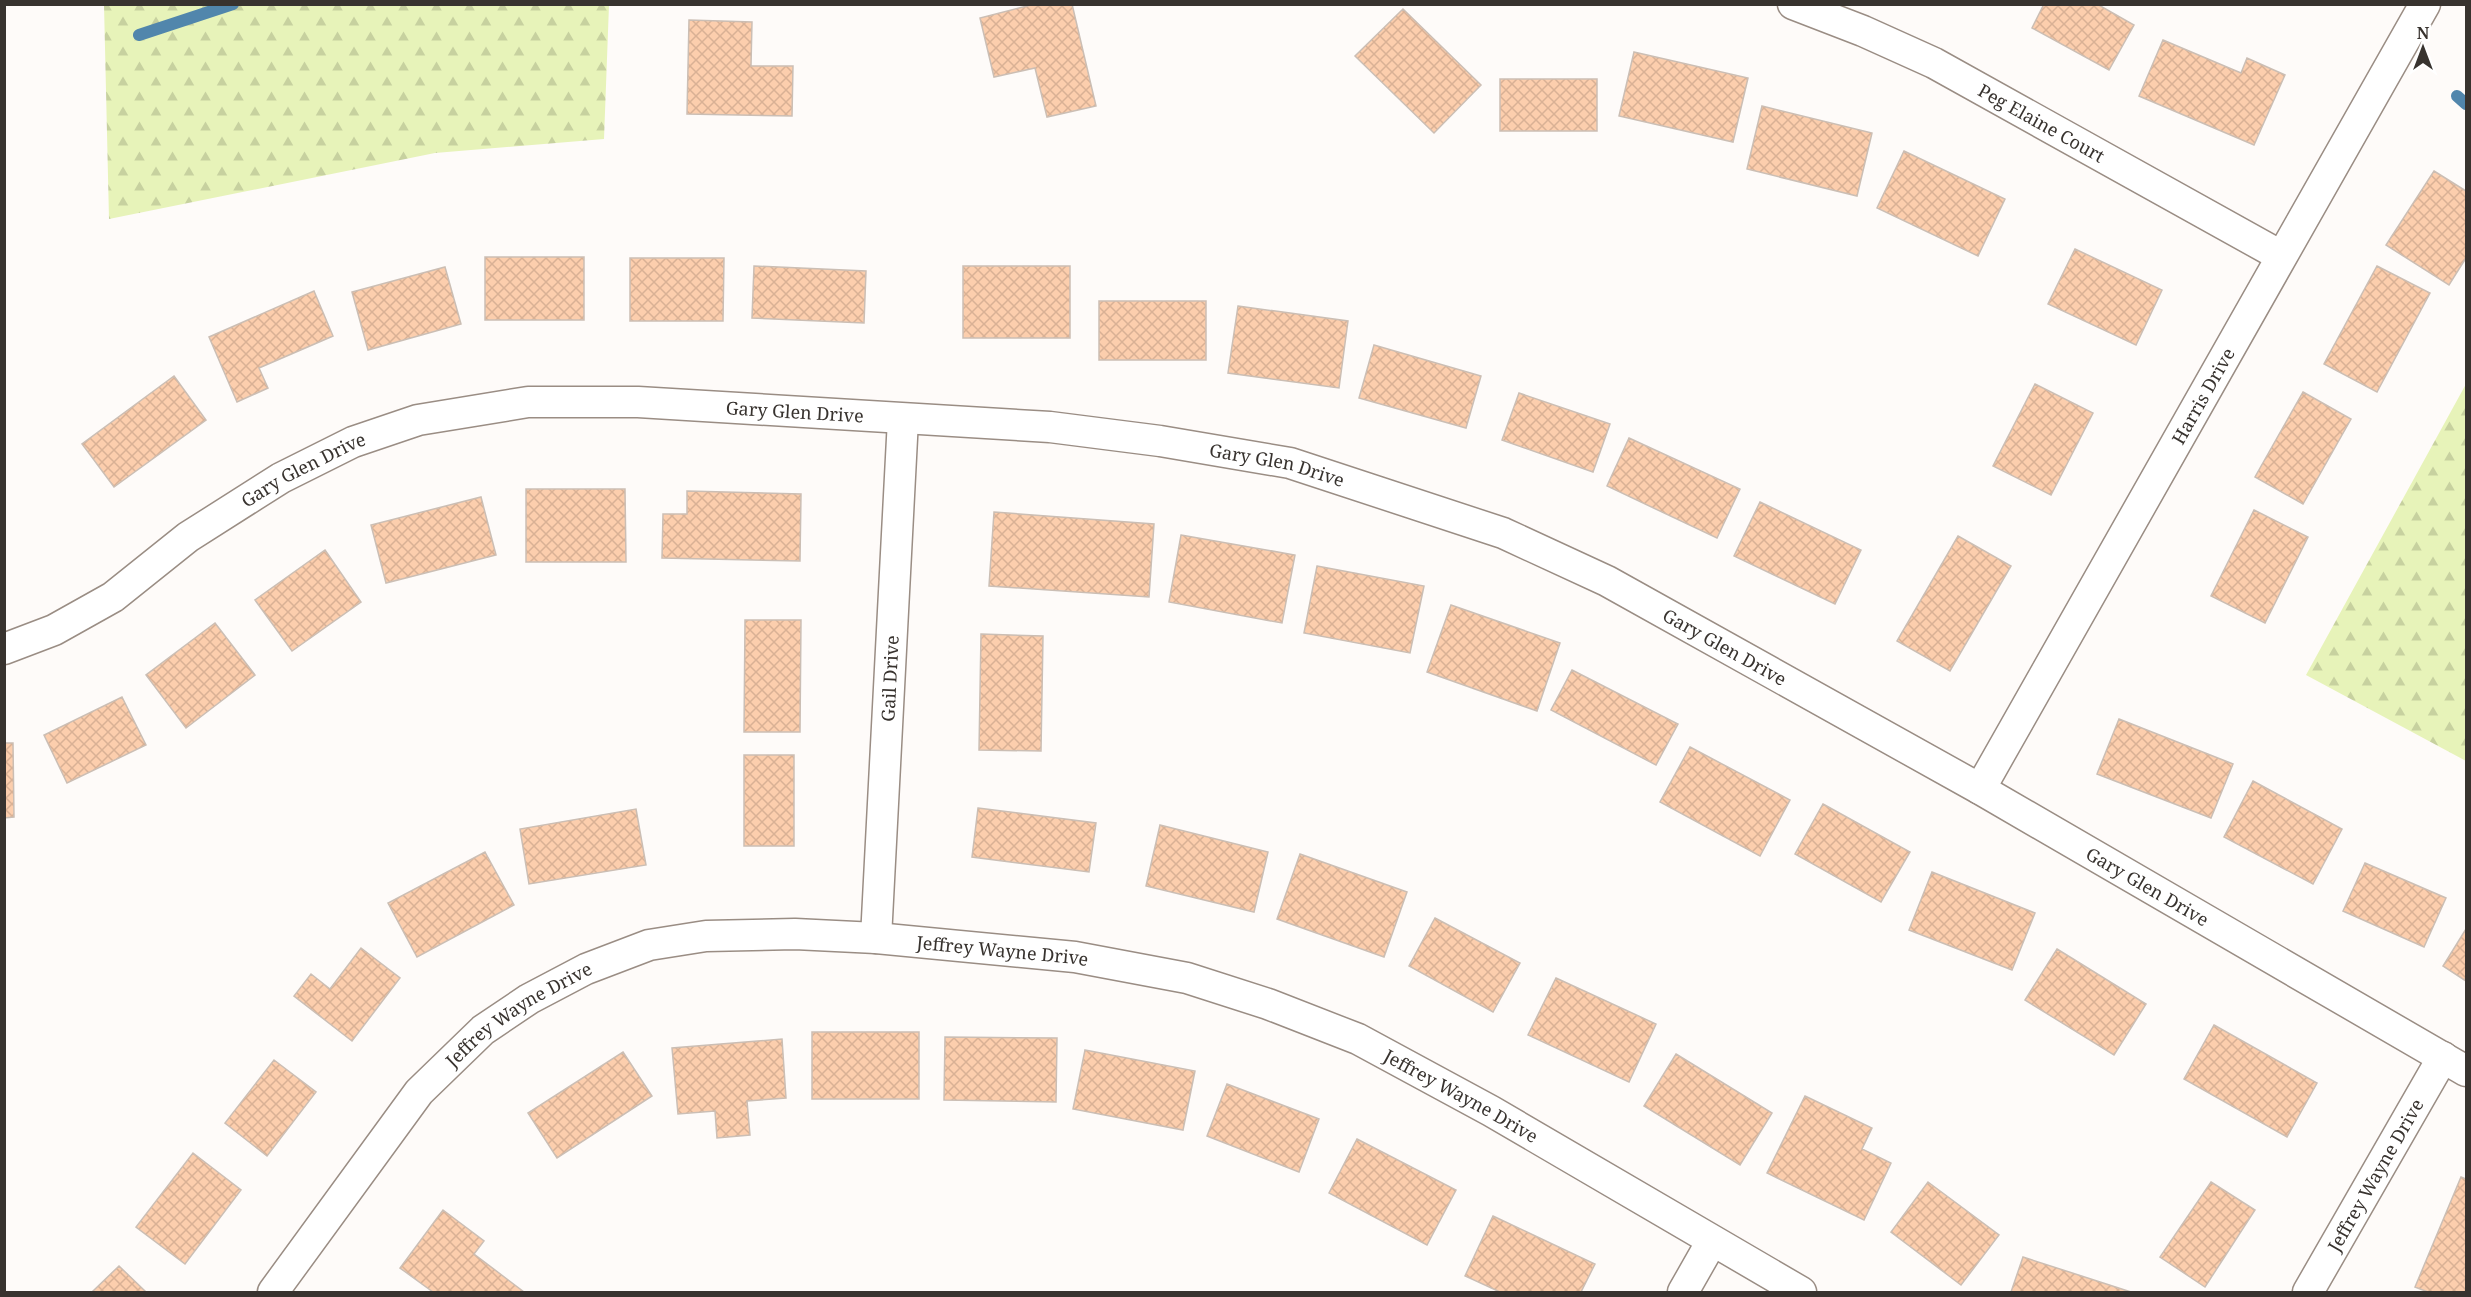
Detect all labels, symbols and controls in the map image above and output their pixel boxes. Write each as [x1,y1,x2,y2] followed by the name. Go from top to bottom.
[2393,18,2453,78] north arrow
[2417,22,2430,44] text: N
[1974,78,2109,168] street label: Peg Elaine Court
[2166,343,2240,448] street label: Harris Drive
[725,395,865,428] street label: Gary Glen Drive
[236,427,369,512] street label: Gary Glen Drive
[1208,438,1348,492] street label: Gary Glen Drive
[1659,603,1791,691] street label: Gary Glen Drive
[875,635,904,722] street label: Gail Drive
[2082,841,2213,931] street label: Gary Glen Drive
[914,930,1091,971] street label: Jeffrey Wayne Drive
[439,956,596,1073] street label: Jeffrey Wayne Drive
[1379,1043,1543,1148] street label: Jeffrey Wayne Drive
[2321,1094,2429,1257] street label: Jeffrey Wayne Drive

